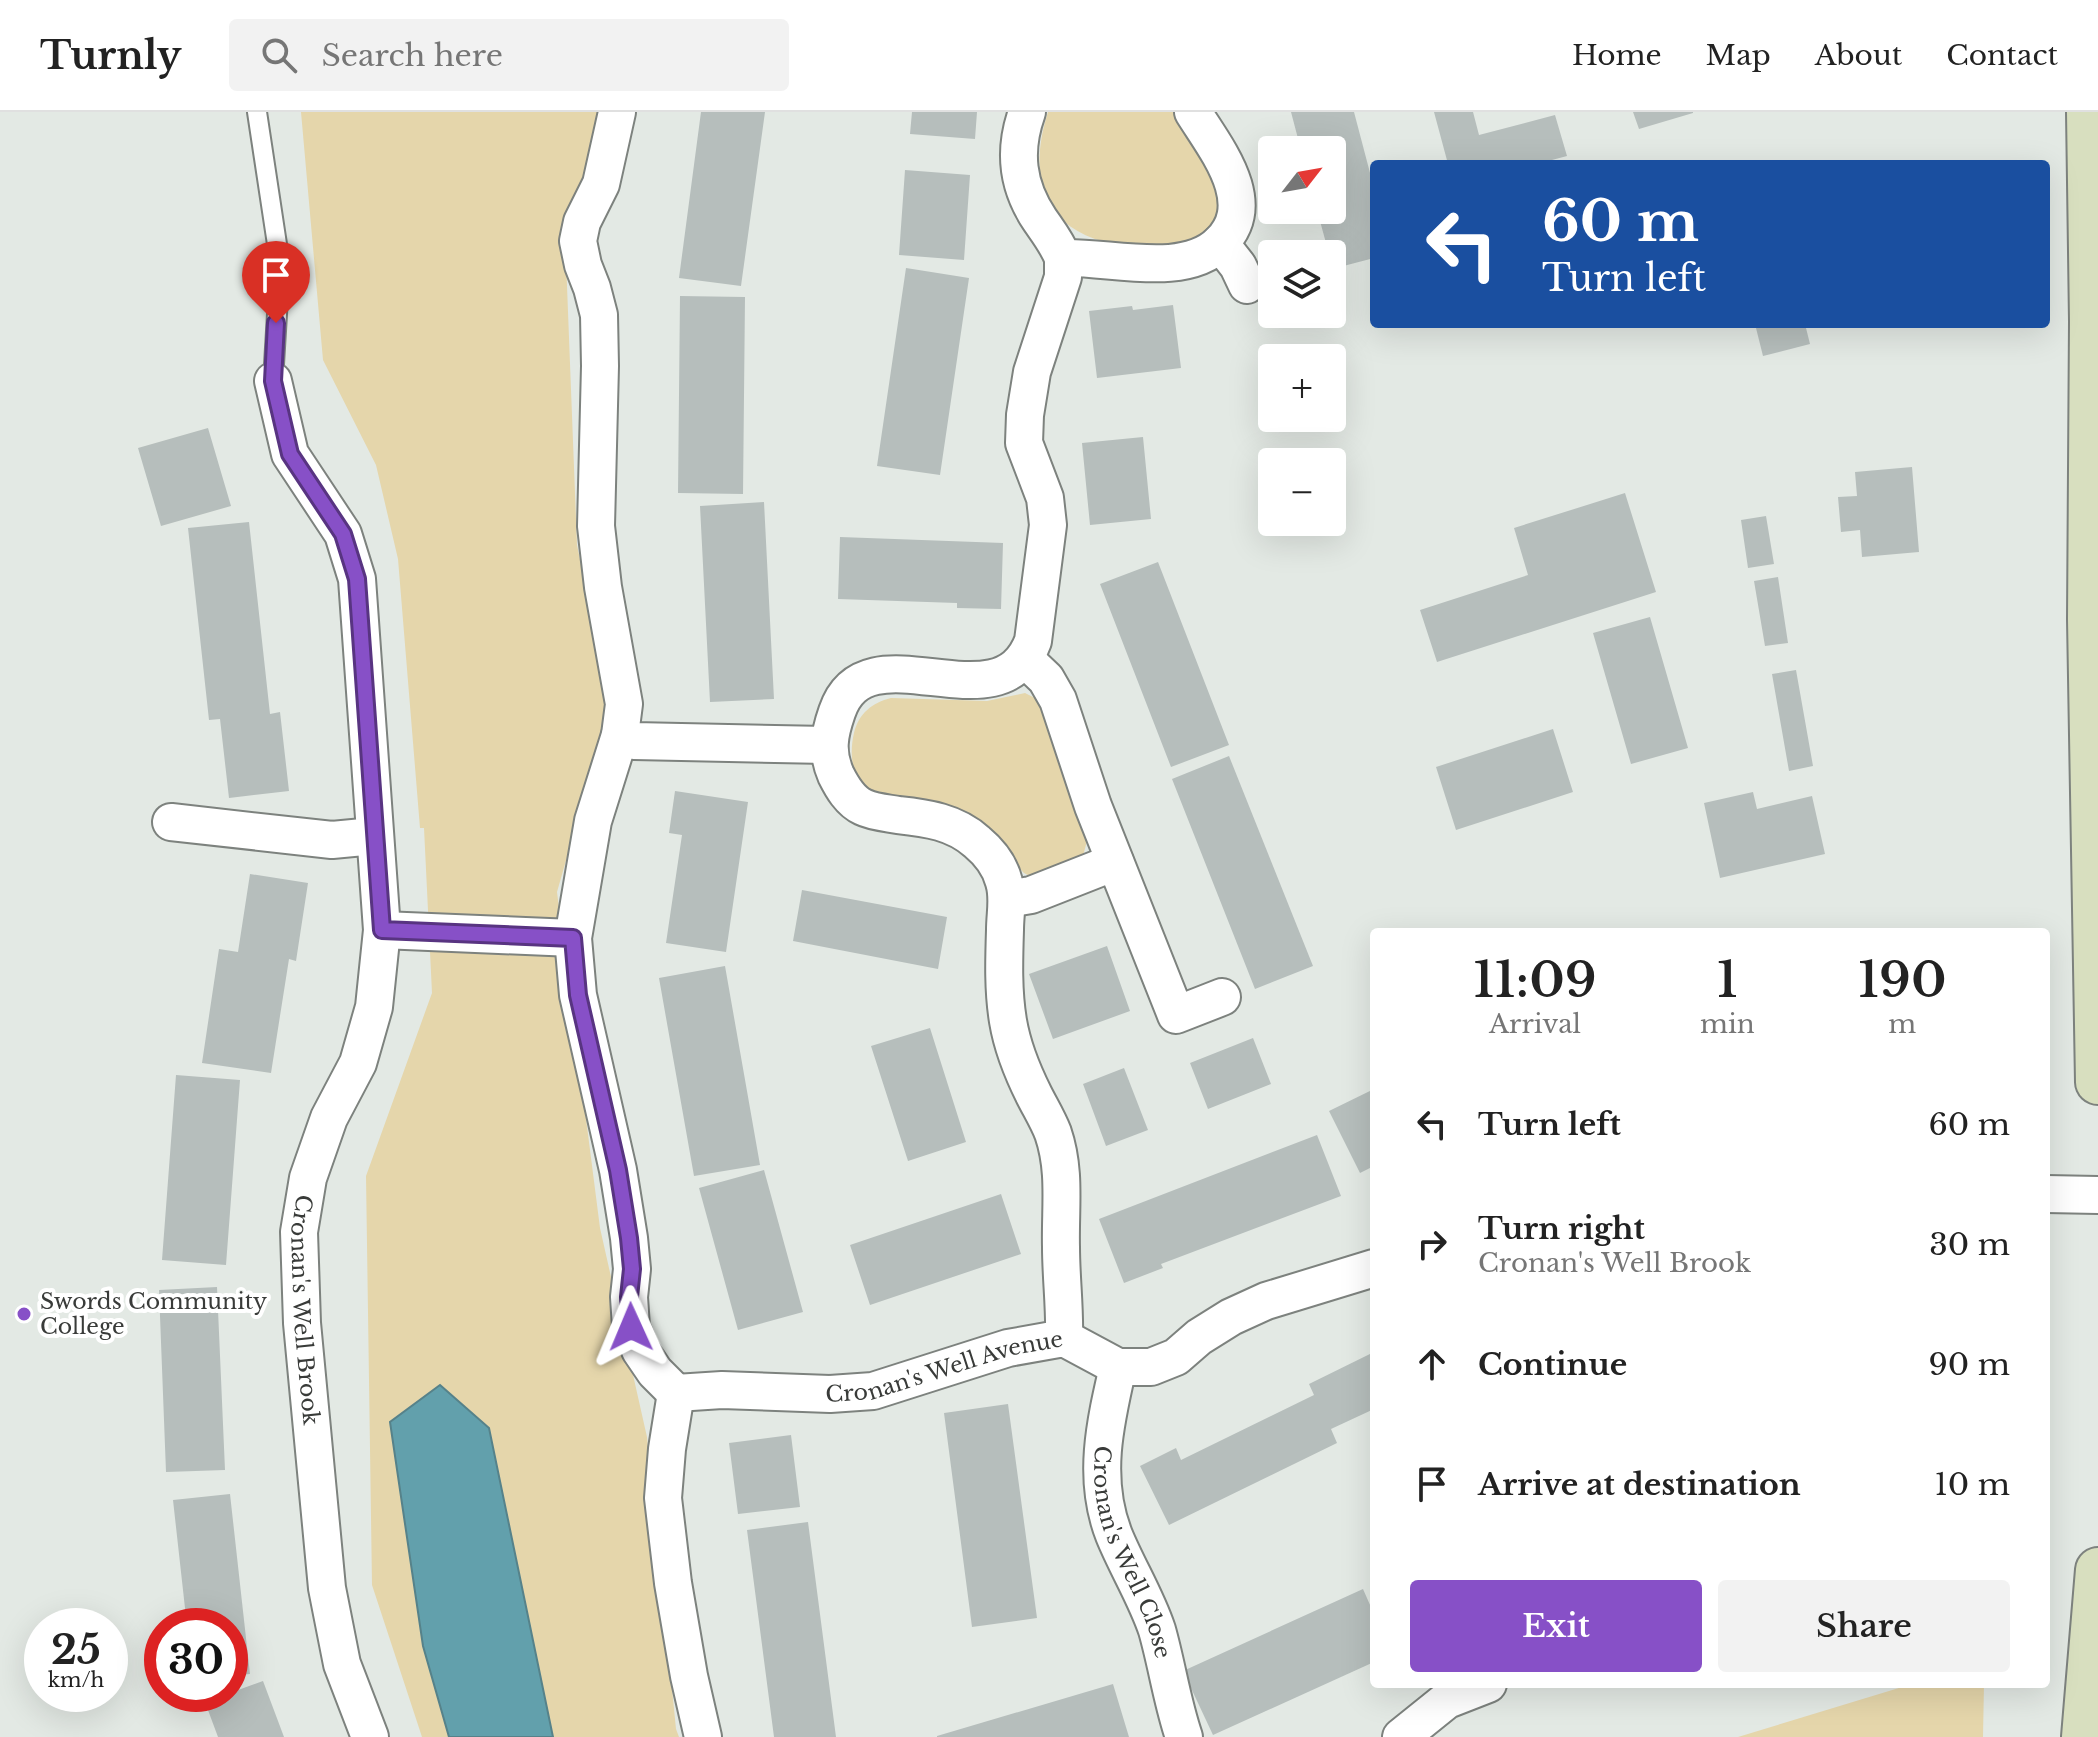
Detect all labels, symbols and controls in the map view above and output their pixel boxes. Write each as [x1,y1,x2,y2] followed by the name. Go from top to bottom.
[229,19,789,91] search box
[40,32,181,79] text: Turnly
[257,33,301,77] icon: search
[321,37,503,74] text: Search here
[1572,38,1662,73] text: Home
[1706,38,1771,73] text: Map
[1815,38,1902,73] text: About
[1946,38,2058,73] text: Contact
[1258,136,1346,224] north arrow
[1258,136,1346,536] map controls
[1542,187,1699,256] text: 60 m
[1410,192,1514,296] icon: left
[1258,240,1346,328] button: layers
[242,241,310,323] pin
[254,253,298,297] icon: arrive
[1542,256,1706,301] text: Turn left
[1258,344,1346,432] button: +
[1258,448,1346,536] button: −
[1473,950,1597,1010] text: 11:09
[1717,950,1738,1010] text: 1
[1858,950,1947,1010] text: 190
[1489,1008,1581,1040] text: Arrival
[1700,1008,1755,1040] text: min
[1888,1008,1916,1040] text: m
[1410,1102,1454,1146] icon: left
[1478,1106,1621,1143] text: Turn left
[1928,1106,2010,1143] text: 60 m
[285,1193,325,1427] street label: Cronan's Well Brook
[1478,1210,1645,1247] text: Turn right
[1410,1222,1454,1266] icon: right
[1929,1226,2010,1263] text: 30 m
[1478,1247,1751,1279] text: Cronan's Well Brook
[589,1285,673,1369] position arrow
[40,1288,267,1340] place label: Swords Community College
[15,1305,33,1323] marker: Swords Community College
[825,1325,1065,1408] street label: Cronan's Well Avenue
[1410,1342,1454,1386] icon: ahead
[1478,1346,1627,1383] text: Continue
[1928,1346,2010,1383] text: 90 m
[1089,1445,1177,1661] street label: Cronan's Well Close
[1410,1462,1454,1506] icon: arrive
[1478,1466,1801,1503] text: Arrive at destination
[1934,1466,2010,1503] text: 10 m
[1410,1580,1702,1672] button: Exit
[1718,1580,2010,1672] button: Share
[144,1608,248,1712] speed limit sign: 30
[51,1625,101,1675] text: 25
[48,1668,104,1692] text: km/h

